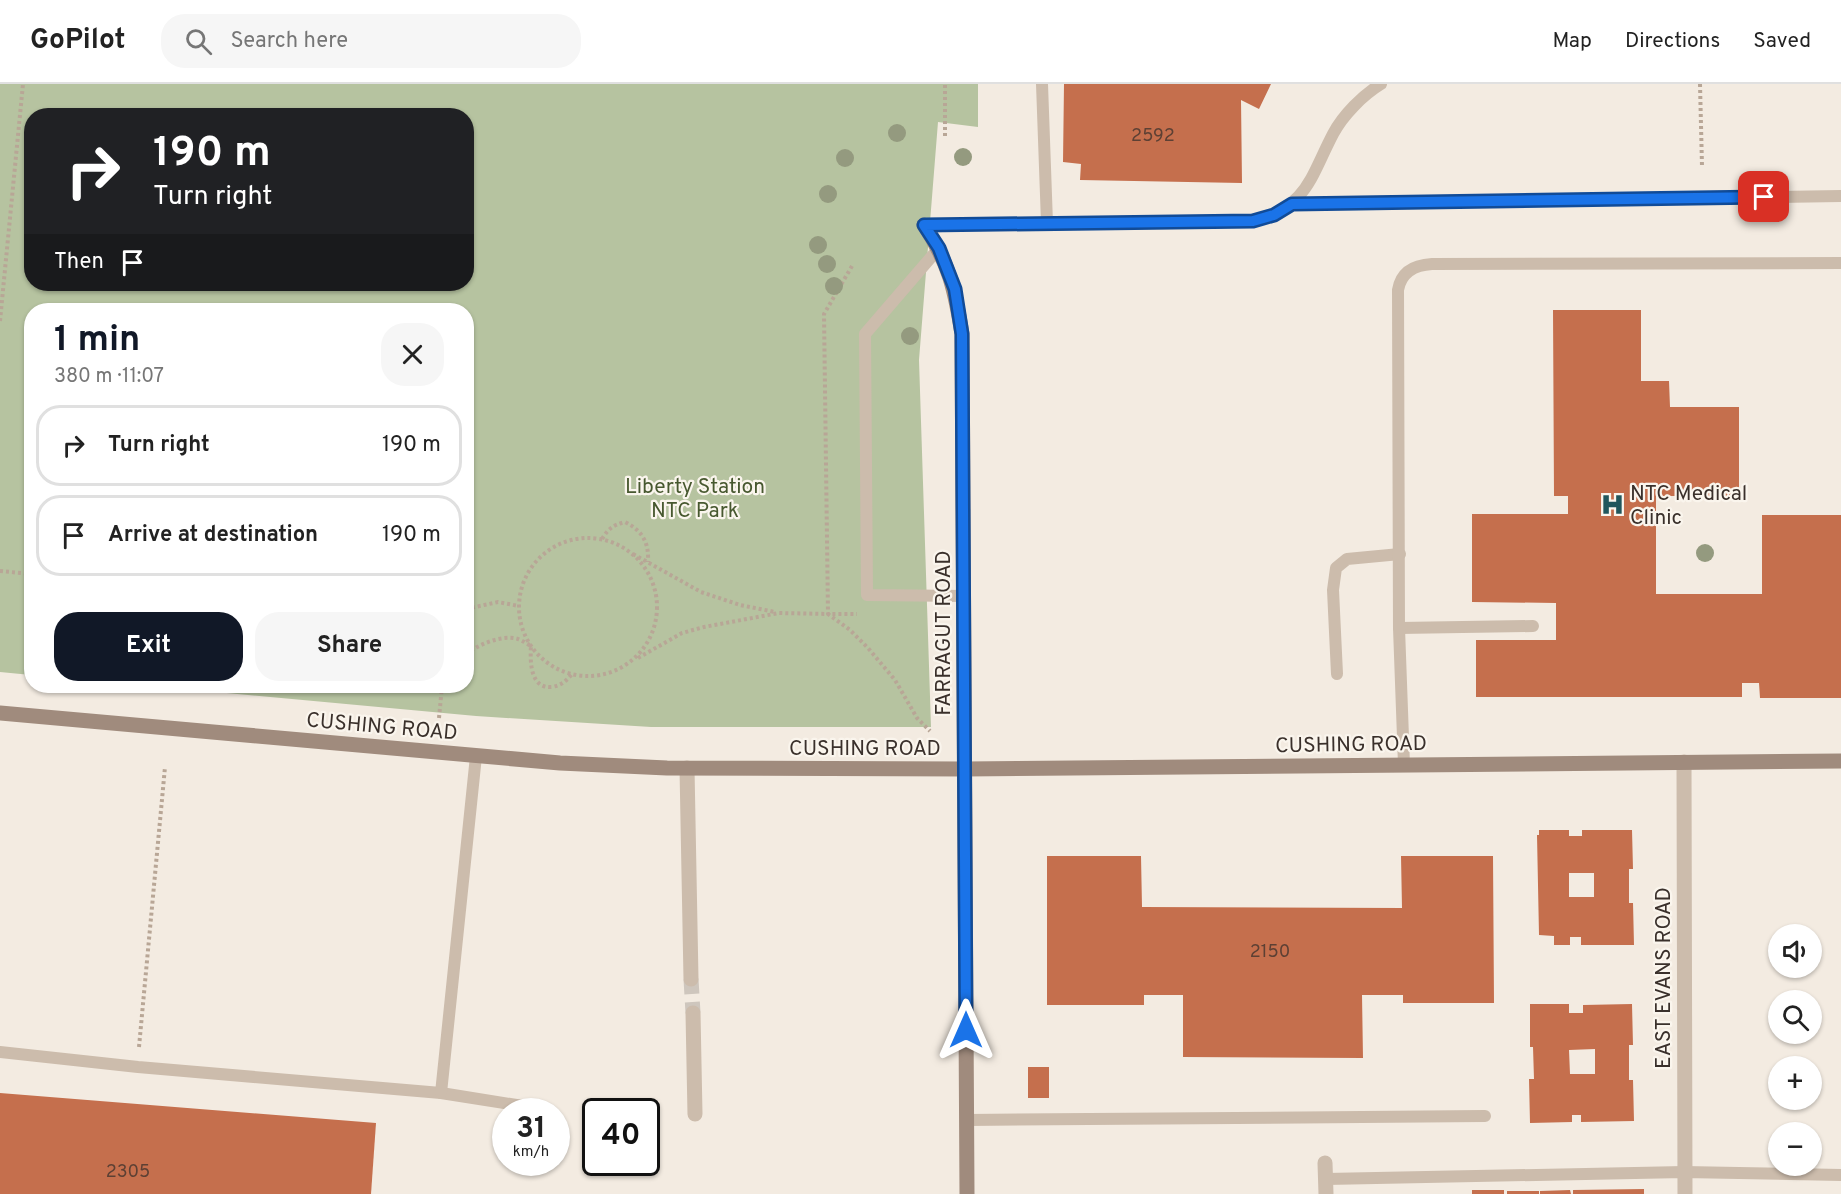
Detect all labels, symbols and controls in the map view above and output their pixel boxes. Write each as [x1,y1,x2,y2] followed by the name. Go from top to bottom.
[161,14,581,68] search box
[30,23,125,59] text: GoPilot
[182,25,215,58] icon: search
[230,28,348,55] text: Search here
[1552,28,1592,55] text: Map
[1625,28,1720,55] text: Directions
[1753,28,1811,55] text: Saved
[1131,125,1175,148] house number: 2592
[153,128,271,181] text: 190 m
[54,132,132,210] icon: right
[1738,171,1789,222] pin
[153,180,272,214] text: Turn right
[1747,180,1780,213] icon: arrive
[116,246,149,279] icon: arrive
[54,249,104,276] text: Then
[54,318,140,364] text: 1 min
[381,323,444,386] button: close
[54,364,164,390] text: 380 m · 11:07
[57,429,90,462] icon: right
[108,432,210,459] text: Turn right
[382,432,441,459] text: 190 m
[625,474,765,525] park label: Liberty Station NTC Park
[1630,481,1747,532] place label: NTC Medical Clinic
[1599,492,1625,518] hospital icon: NTC Medical Clinic
[57,519,90,552] icon: arrive
[108,522,318,549] text: Arrive at destination
[382,522,441,549] text: 190 m
[931,550,958,716] street label: FARRAGUT ROAD
[54,612,243,681] button: Exit
[255,612,444,681] button: Share
[305,707,459,748] street label: CUSHING ROAD
[1275,731,1427,760] street label: CUSHING ROAD
[789,736,941,763] street label: CUSHING ROAD
[1651,887,1678,1069] street label: EAST EVANS ROAD
[1768,924,1822,1176] map controls
[1768,924,1822,978] button: sound
[1250,941,1290,964] house number: 2150
[1768,990,1822,1044] button: search
[934,998,998,1062] position arrow
[1768,1056,1822,1110] button: +
[582,1098,660,1176] speed limit sign: 40
[516,1111,546,1148] text: 31
[1768,1122,1822,1176] button: −
[513,1143,549,1162] text: km/h
[106,1161,150,1184] house number: 2305

